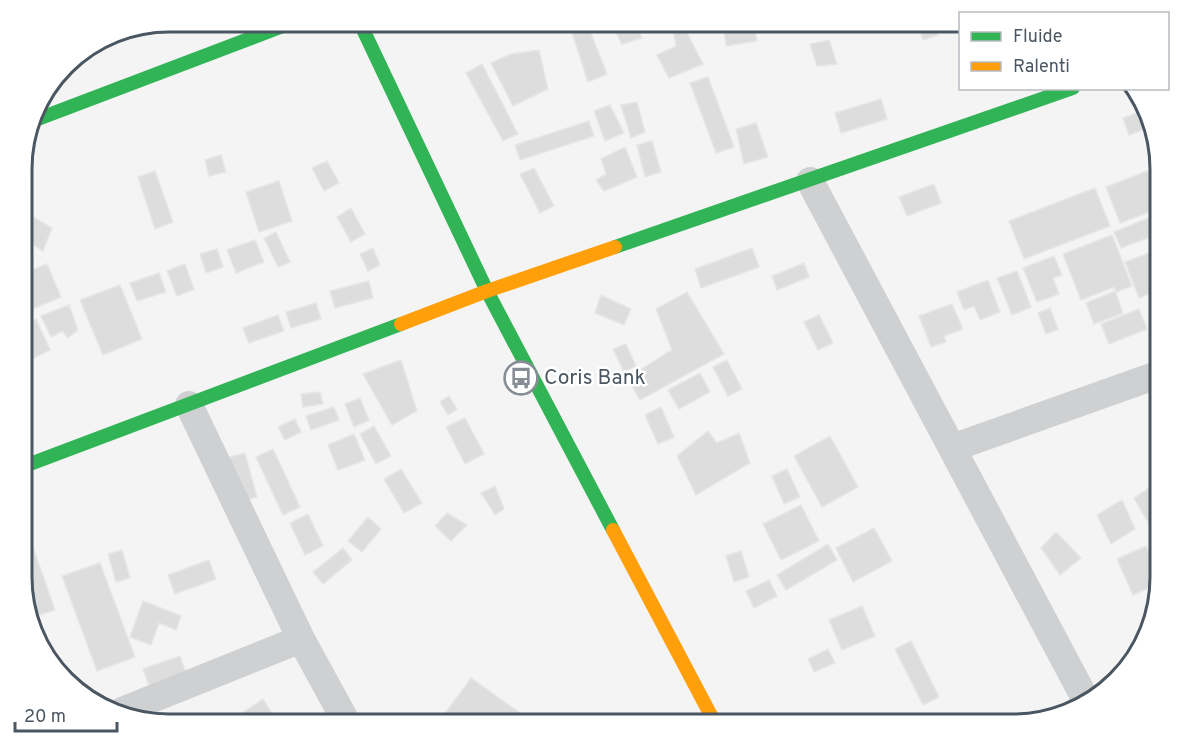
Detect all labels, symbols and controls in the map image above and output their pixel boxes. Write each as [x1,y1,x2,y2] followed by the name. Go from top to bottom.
[959,12,1169,90] legend
[1013,26,1062,49] text: Fluide
[1013,56,1070,79] text: Ralenti
[503,360,539,396] bus stop icon: Coris Bank
[544,365,646,392] place label: Coris Bank
[15,695,117,733] scale bar
[24,706,66,729] text: 20 m

